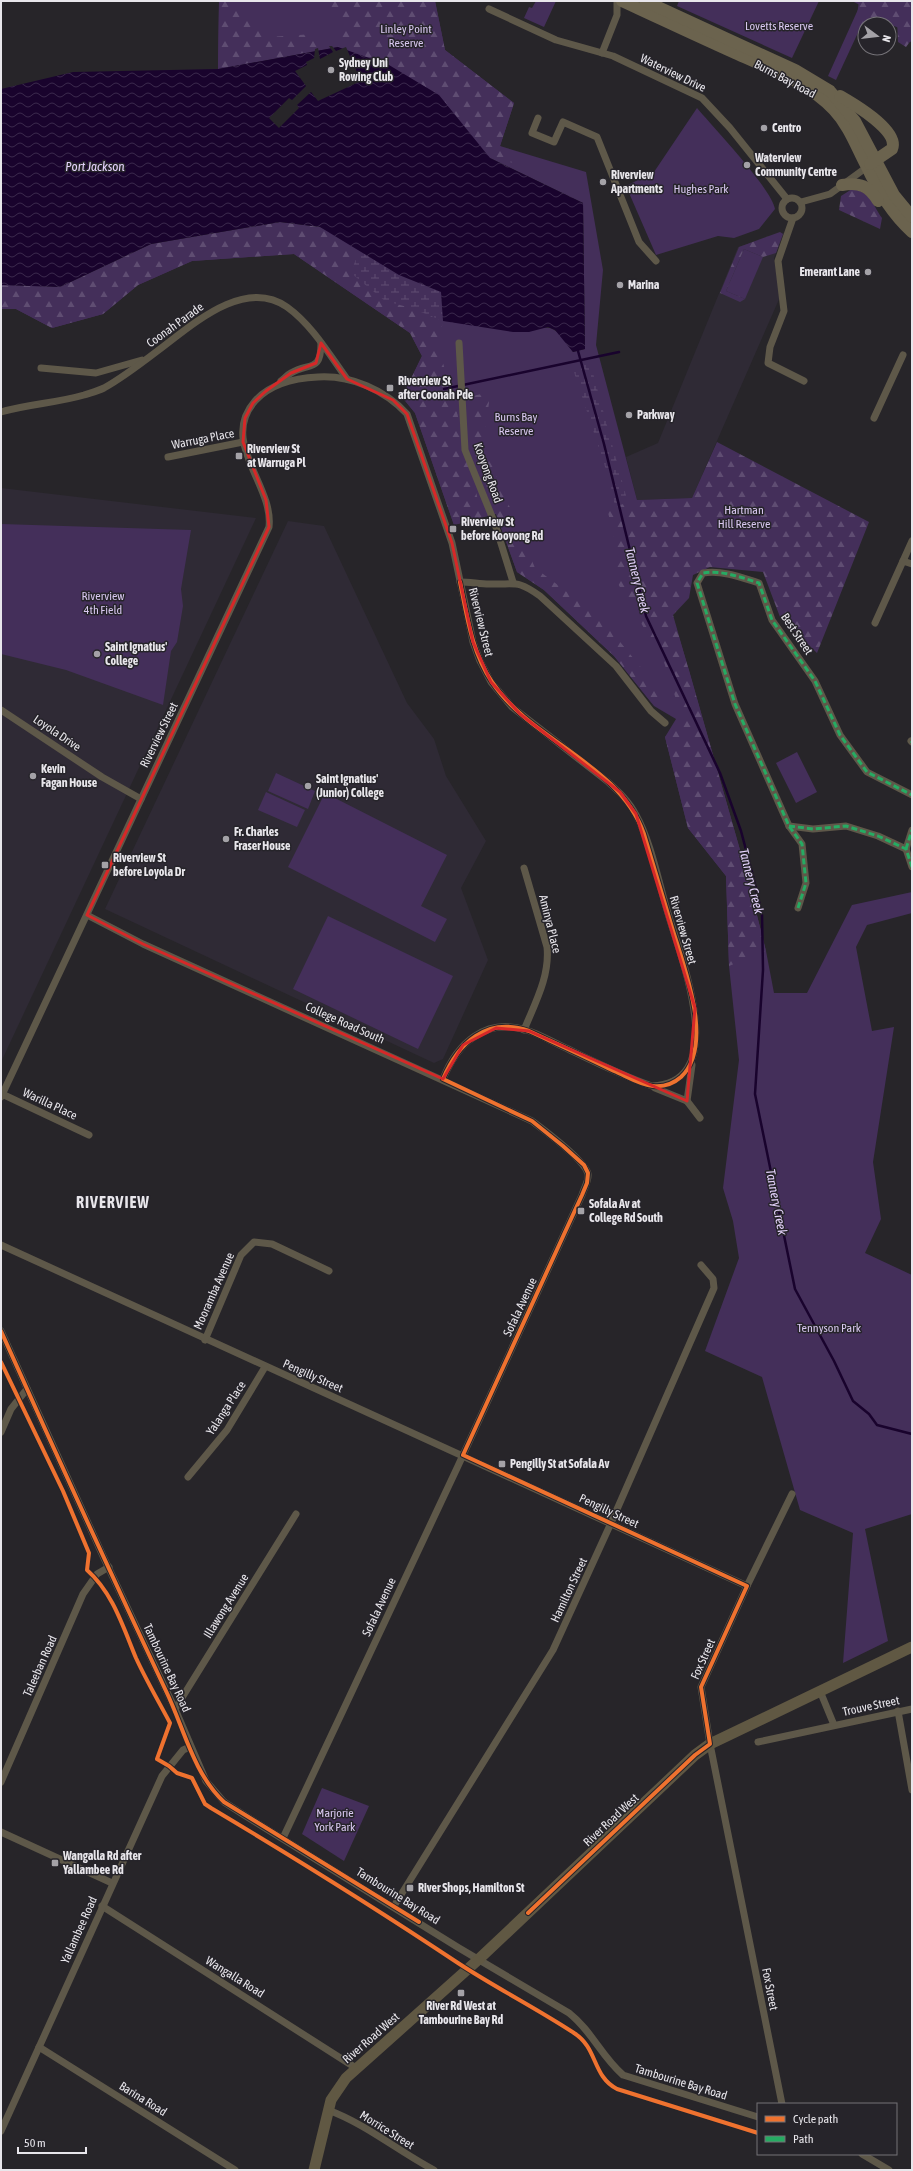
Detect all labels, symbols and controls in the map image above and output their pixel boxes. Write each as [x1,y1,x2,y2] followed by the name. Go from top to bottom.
[857,16,897,56] north arrow
[745,19,813,33] park label: Lovetts Reserve
[380,22,432,50] park label: Linley Point Reserve
[880,34,893,43] text: N
[638,51,708,95] street label: Waterview Drive
[339,56,393,84] place label: Sydney Uni Rowing Club
[752,57,818,101] street label: Burns Bay Road
[326,65,336,75] marker: Sydney Uni Rowing Club
[772,121,802,135] place label: Centro
[759,123,769,133] marker: Centro
[754,151,837,179] place label: Waterview Community Centre
[65,159,125,174] water label: Port Jackson
[742,160,752,170] marker: Waterview Community Centre
[610,168,663,196] place label: Riverview Apartments
[598,177,608,187] marker: Riverview Apartments
[673,182,729,196] park label: Hughes Park
[800,265,861,279] place label: Emerant Lane
[863,267,873,277] marker: Emerant Lane
[628,278,660,292] place label: Marina
[615,280,625,290] marker: Marina
[144,300,206,350] street label: Coonah Parade
[398,374,474,402] place label: Riverview St after Coonah Pde
[385,383,395,393] marker: Riverview St after Coonah Pde
[637,408,675,422] place label: Parkway
[495,410,538,438] park label: Burns Bay Reserve
[624,410,634,420] marker: Parkway
[171,426,235,452] street label: Warruga Place
[471,441,505,505] street label: Kooyong Road
[247,442,307,470] place label: Riverview St at Warruga Pl
[234,451,244,461] marker: Riverview St at Warruga Pl
[718,503,770,531] park label: Hartman Hill Reserve
[461,515,544,543] place label: Riverview St before Kooyong Rd
[448,524,458,534] marker: Riverview St before Kooyong Rd
[622,546,653,615] water label: Tannery Creek
[466,586,496,659] street label: Riverview Street
[82,589,124,617] park label: Riverview 4th Field
[778,611,816,658] street label: Best Street
[105,640,167,668] place label: Saint Ignatius' College
[92,649,102,659] marker: Saint Ignatius' College
[137,700,181,770] street label: Riverview Street
[31,712,83,754] street label: Loyola Drive
[41,762,98,790] place label: Kevin Fagan House
[28,771,38,781] marker: Kevin Fagan House
[316,772,384,800] place label: Saint Ignatius' (Junior) College
[303,781,313,791] marker: Saint Ignatius' (Junior) College
[234,825,291,853] place label: Fr. Charles Fraser House
[221,834,231,844] marker: Fr. Charles Fraser House
[736,847,767,916] water label: Tannery Creek
[113,851,185,879] place label: Riverview St before Loyola Dr
[100,860,110,870] marker: Riverview St before Loyola Dr
[536,893,564,955] street label: Aminya Place
[667,894,700,966] street label: Riverview Street
[303,999,387,1047] street label: College Road South
[21,1085,79,1123] street label: Warilla Place
[763,1168,790,1237] water label: Tannery Creek
[76,1193,150,1211] district label: RIVERVIEW
[589,1197,663,1225] place label: Sofala Av at College Rd South
[576,1206,586,1216] marker: Sofala Av at College Rd South
[191,1250,237,1332] street label: Mooramba Avenue
[500,1275,540,1339] street label: Sofala Avenue
[797,1321,862,1335] park label: Tennyson Park
[281,1357,346,1396] street label: Pengilly Street
[203,1378,249,1438] street label: Yalanga Place
[510,1457,609,1471] place label: Pengilly St at Sofala Av
[497,1459,507,1469] marker: Pengilly St at Sofala Av
[577,1491,641,1531] street label: Pengilly Street
[548,1555,590,1625] street label: Hamilton Street
[201,1571,251,1641] street label: Illawong Avenue
[359,1575,399,1639] street label: Sofala Avenue
[140,1622,194,1714] street label: Tambourine Bay Road
[20,1633,60,1699] street label: Taleeban Road
[688,1636,718,1681] street label: Fox Street
[841,1693,901,1719] street label: Trouve Street
[581,1791,642,1849] street label: River Road West
[315,1806,356,1834] park label: Marjorie York Park
[62,1849,142,1877] place label: Wangalla Rd after Yallambee Rd
[50,1858,60,1868] marker: Wangalla Rd after Yallambee Rd
[354,1865,442,1927] street label: Tambourine Bay Road
[418,1881,525,1895] place label: River Shops, Hamilton St
[405,1883,415,1893] marker: River Shops, Hamilton St
[58,1894,100,1966] street label: Yallambee Road
[203,1953,267,2001] street label: Wangalla Road
[759,1967,781,2012] street label: Fox Street
[456,1988,466,1998] marker: River Rd West at Tambourine Bay Rd
[419,1999,504,2027] place label: River Rd West at Tambourine Bay Rd
[340,2009,403,2066] street label: River Road West
[633,2061,729,2103] street label: Tambourine Bay Road
[117,2079,169,2119] street label: Barina Road
[757,2103,897,2155] legend
[357,2108,417,2152] street label: Morrice Street
[793,2112,838,2126] text: Cycle path
[18,2129,86,2155] scale bar
[793,2132,814,2146] text: Path
[24,2136,46,2150] text: 50 m

